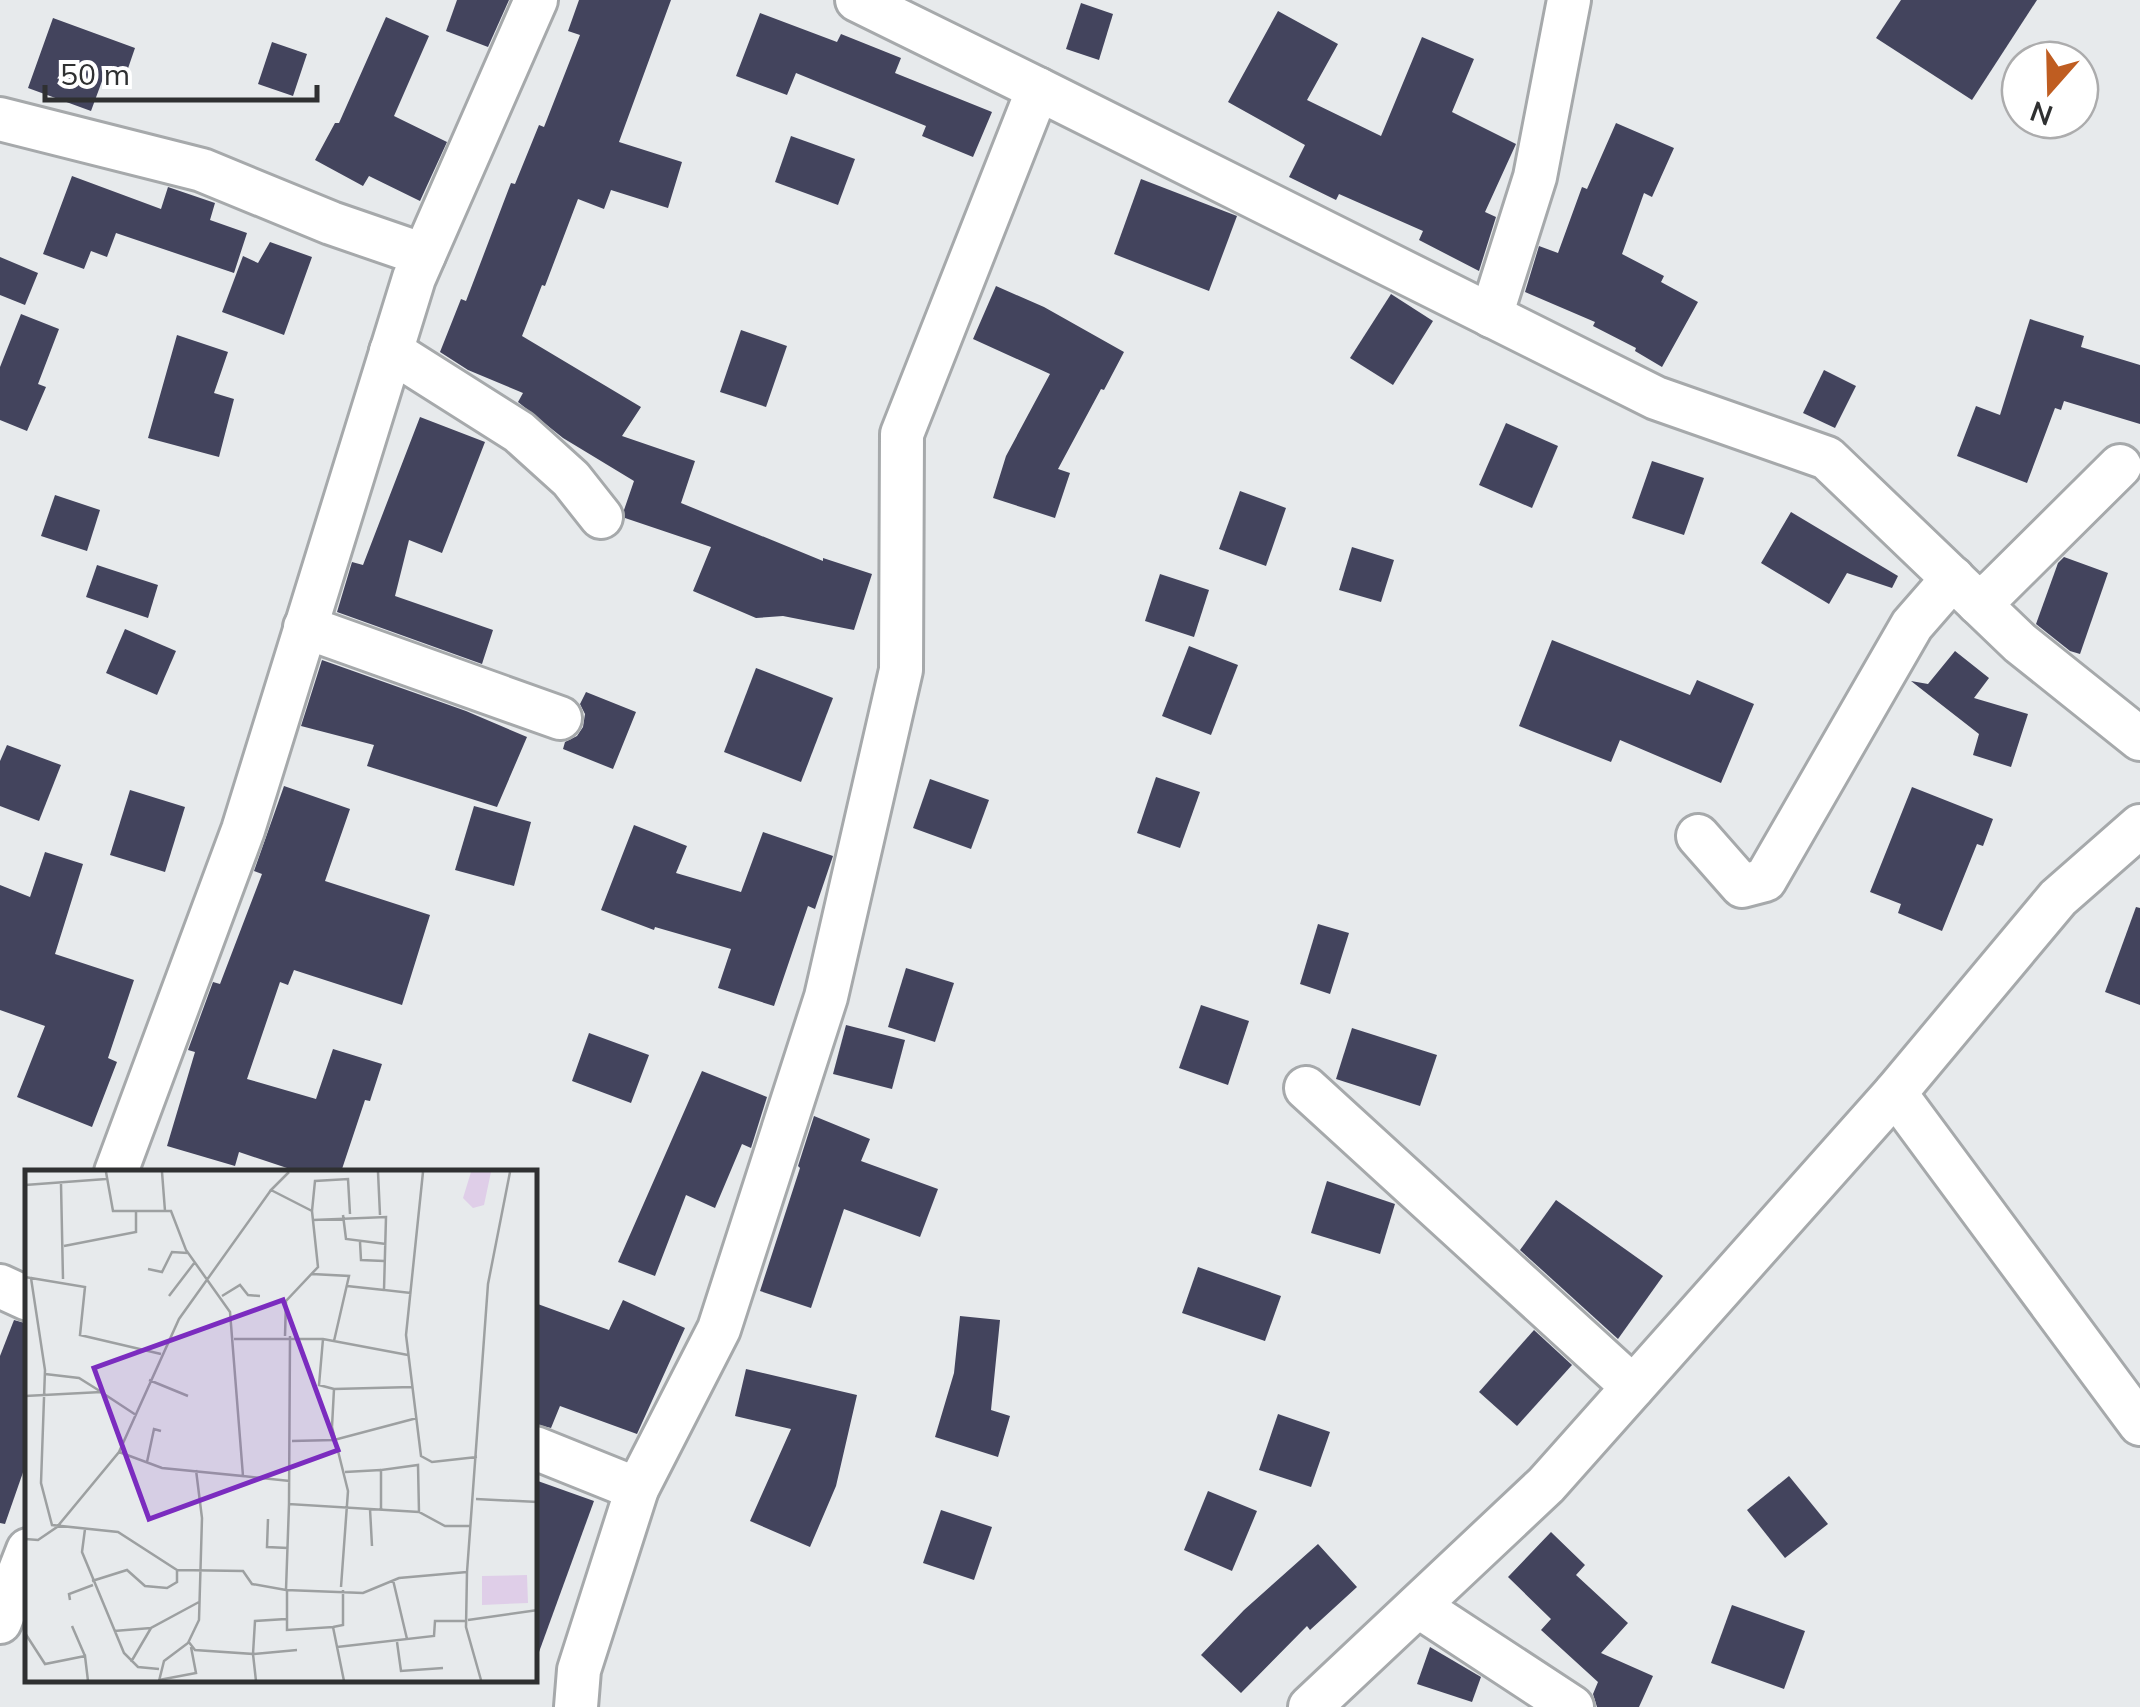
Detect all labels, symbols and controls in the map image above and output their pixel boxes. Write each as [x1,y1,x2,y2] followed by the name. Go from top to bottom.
[45,40,318,102] scale bar
[2000,40,2100,140] north arrow
[60,55,130,93] text: 50 m
[2025,94,2057,134] text: N
[25,1170,538,1682] inset map

